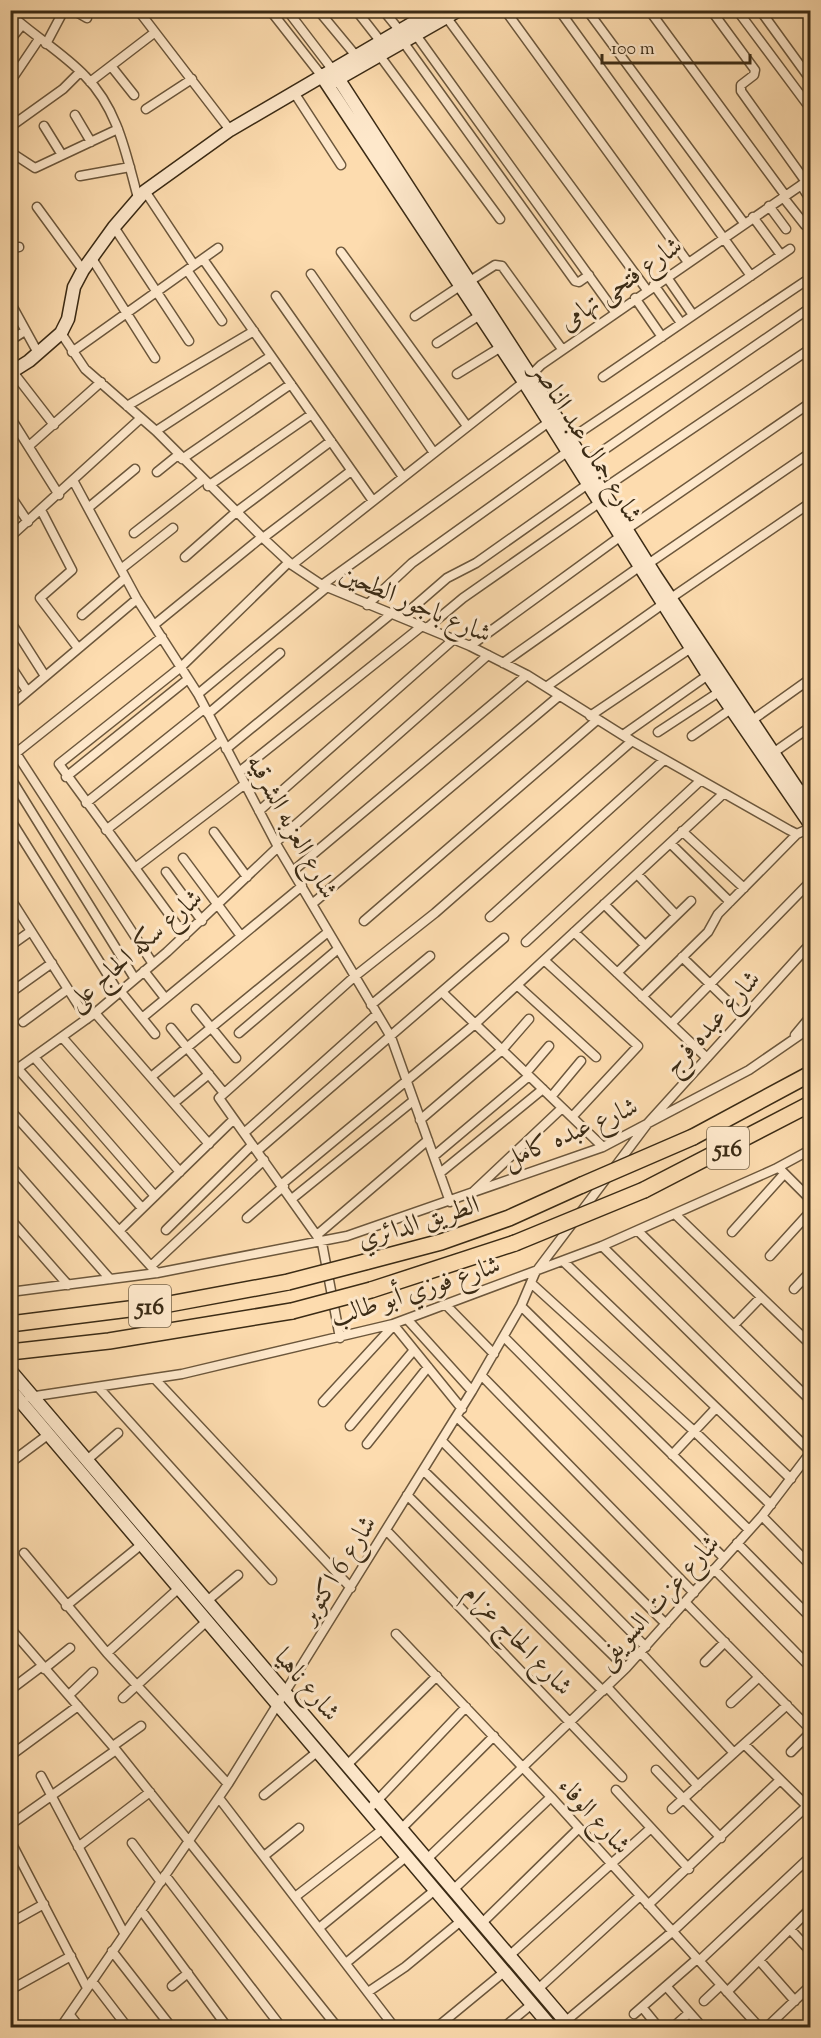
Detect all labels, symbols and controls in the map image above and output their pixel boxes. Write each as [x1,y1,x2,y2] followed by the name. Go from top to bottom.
[602,27,750,65] scale bar
[611,37,655,63] text: 100 m
[552,229,691,342] street label: شارع فتحى تهامى
[519,353,650,532] street label: شارع جمال عبد الناصر
[333,557,497,655] street label: شارع باجور الطحين
[235,748,346,907] street label: شارع العزبه الشرقيه
[59,881,214,1023] street label: شارع سكه الحاج على
[655,963,773,1087] street label: شارع عبده فرج
[498,1089,645,1180] street label: شارع عبده كامل
[707,1127,749,1169] road number: 516
[353,1187,484,1259] street label: الطريق الدائري
[326,1247,506,1338] street label: شارع فوزي أبو طالب
[129,1285,171,1327] road number: 516
[290,1509,388,1635] street label: شارع 6 اكتوبر
[588,1527,730,1679] street label: شارع عزت السويفى
[452,1576,580,1707] street label: شارع الحاج عزام
[264,1641,348,1731] street label: شارع ناهيا
[547,1770,638,1864] street label: شارع الوفاء

